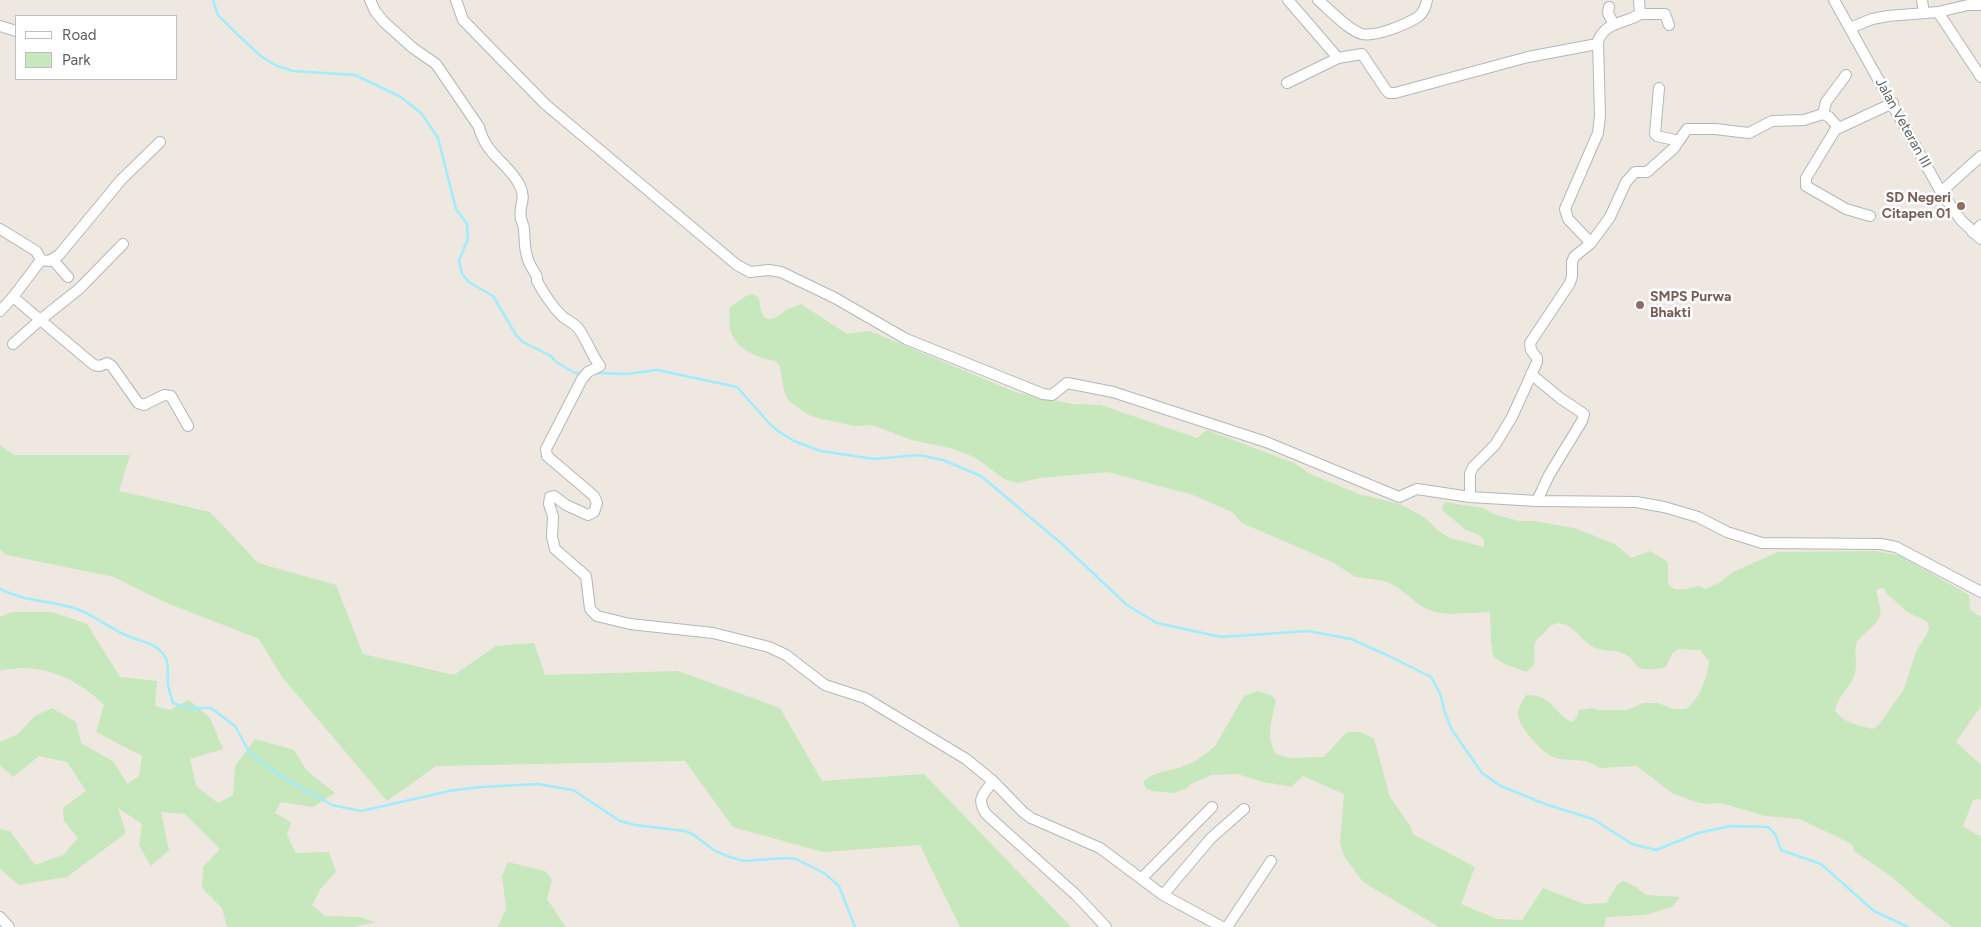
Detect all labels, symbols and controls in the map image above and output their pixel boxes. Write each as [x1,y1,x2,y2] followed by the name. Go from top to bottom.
[15,15,178,80] legend
[62,26,97,44] text: Road
[62,51,91,69] text: Park
[1871,75,1935,171] street label: Jalan Veteran III
[1882,190,1951,222] place label: SD Negeri Citapen 01
[1955,200,1967,212] marker: SD Negeri Citapen 01
[1650,289,1731,322] place label: SMPS Purwa Bhakti
[1634,299,1646,311] marker: SMPS Purwa Bhakti

